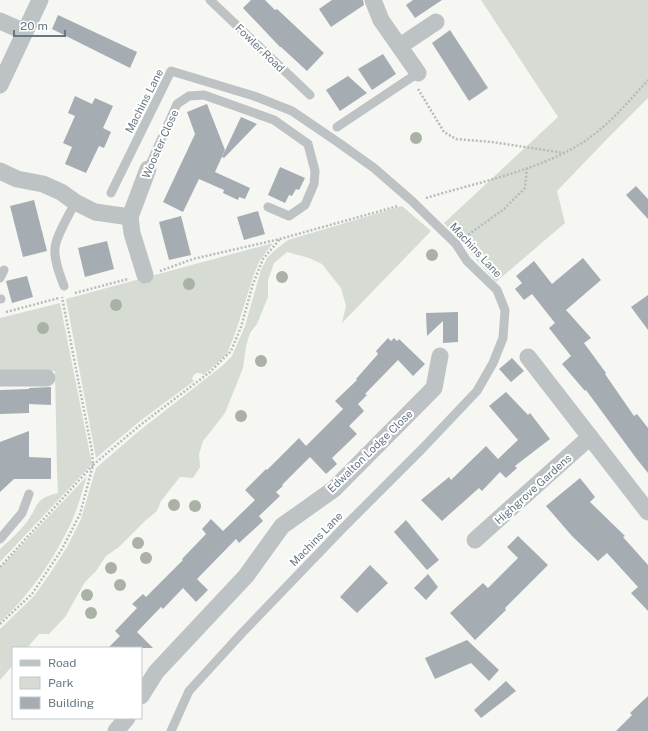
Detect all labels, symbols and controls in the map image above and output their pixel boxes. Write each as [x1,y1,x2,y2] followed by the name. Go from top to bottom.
[14,12,65,38] scale bar
[20,19,48,33] text: 20 m
[233,22,287,74] street label: Fowler Road
[123,67,165,135] street label: Machins Lane
[140,108,180,180] street label: Wooster Close
[448,220,504,280] street label: Machins Lane
[325,407,415,495] street label: Edwalton Lodge Close
[492,451,574,527] street label: Highgrove Gardens
[287,510,345,568] street label: Machins Lane
[12,647,142,719] legend
[48,656,76,670] text: Road
[48,676,74,690] text: Park
[48,696,94,710] text: Building

